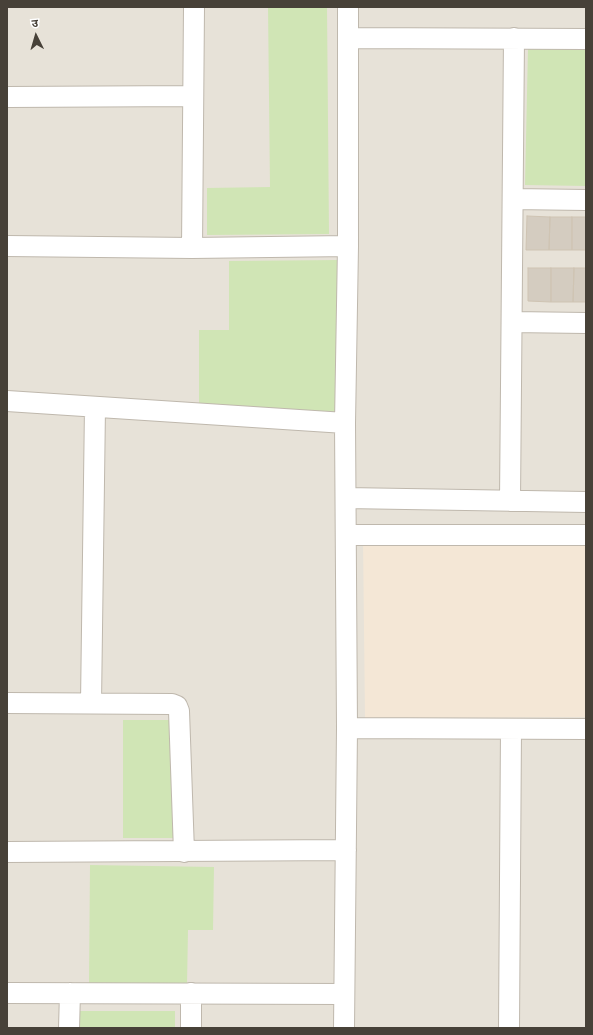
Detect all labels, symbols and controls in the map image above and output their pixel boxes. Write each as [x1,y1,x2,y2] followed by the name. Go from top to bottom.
[16,16,56,56] north arrow
[31,17,39,30] text: उ

